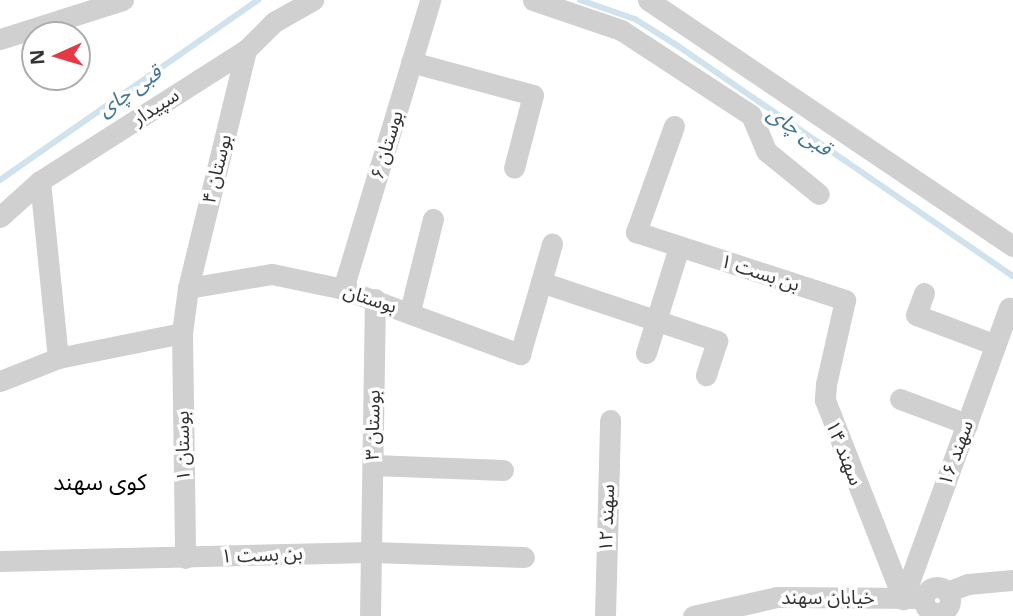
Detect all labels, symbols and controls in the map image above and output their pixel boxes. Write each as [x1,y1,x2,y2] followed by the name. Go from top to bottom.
[21,21,91,91] north arrow
[24,49,51,66] text: N
[92,59,166,121] water label: قبی چای
[129,84,183,130] street label: سپیدار
[763,99,837,161] water label: قبی چای
[366,108,408,182] street label: بوستان ۶
[197,132,237,206] street label: بوستان ۴
[718,250,802,296] street label: بن بست ۱
[341,280,399,318] street label: بوستان
[361,390,385,460] street label: بوستان ۳
[171,411,195,481] street label: بوستان ۱
[821,417,867,489] street label: سهند ۱۴
[934,417,978,489] street label: سهند ۱۶
[53,467,147,495] district label: کوی سهند
[594,484,620,552] street label: سهند ۱۲
[221,542,303,568] street label: بن بست ۱
[781,587,875,609] street label: خیابان سهند

